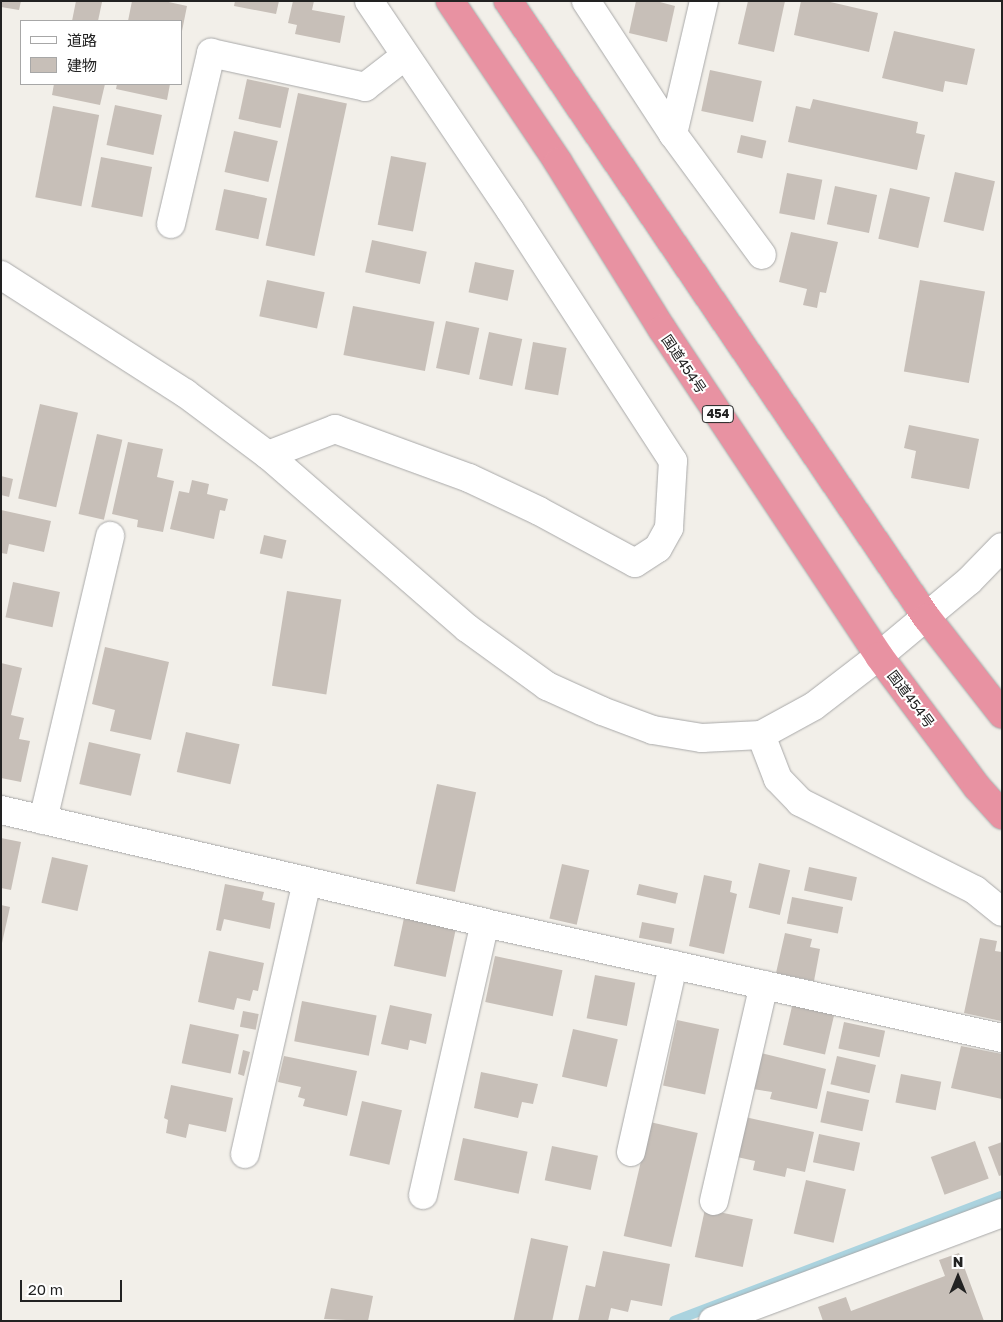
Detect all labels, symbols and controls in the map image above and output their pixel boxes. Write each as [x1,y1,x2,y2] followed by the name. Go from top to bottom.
[20,20,182,85] legend
[67,31,97,49] text: 道路
[67,56,97,74] text: 建物
[658,331,710,397] street label: 国道454号
[702,404,734,424] road number: 454
[884,667,938,731] street label: 国道454号
[933,1252,983,1302] north arrow
[953,1253,963,1270] text: N
[22,1270,125,1302] scale bar
[28,1280,63,1298] text: 20 m

